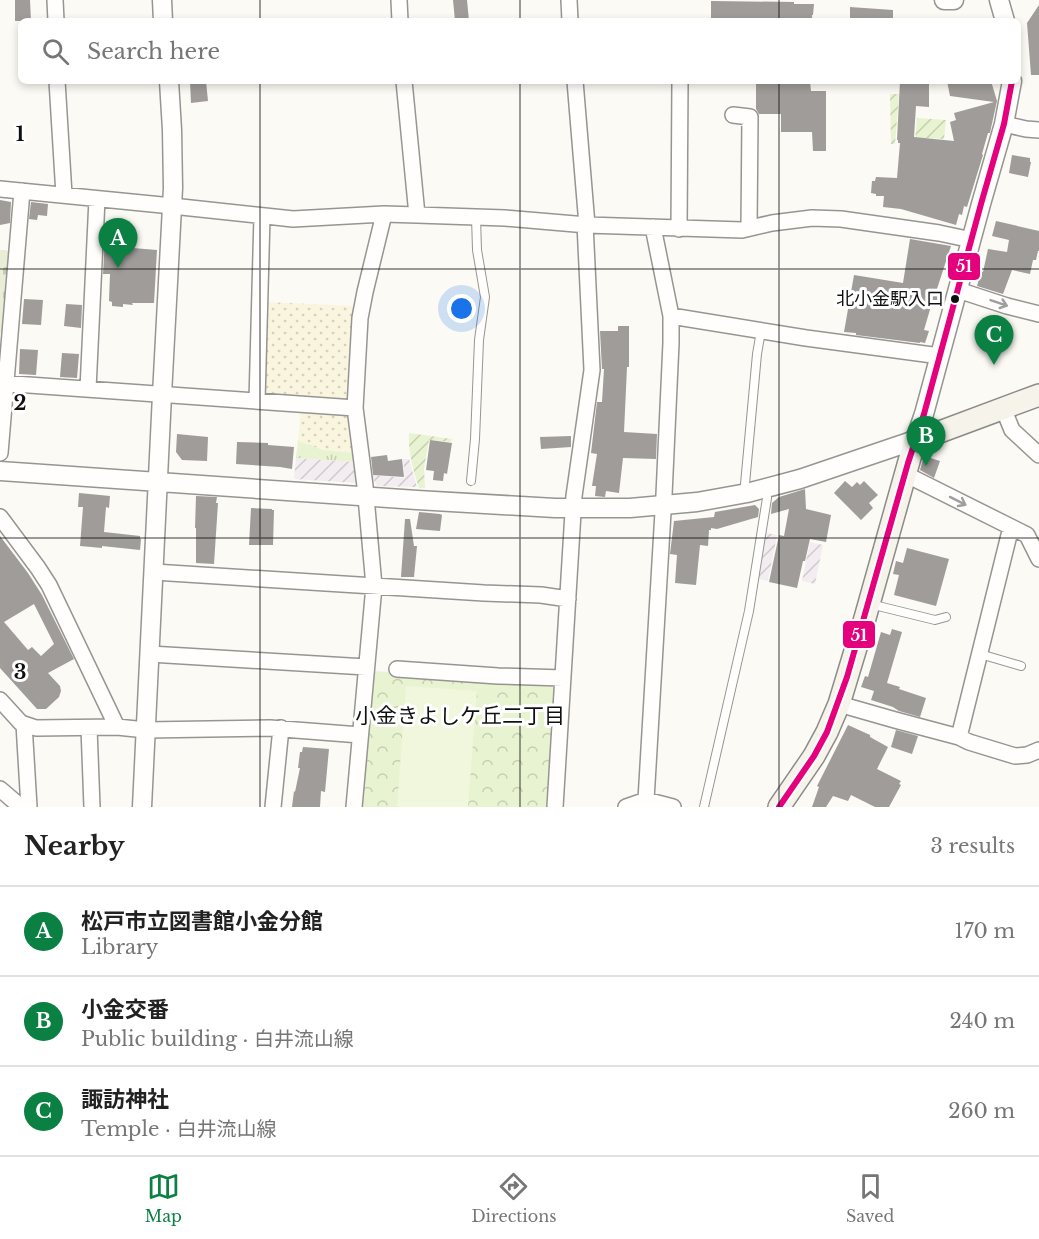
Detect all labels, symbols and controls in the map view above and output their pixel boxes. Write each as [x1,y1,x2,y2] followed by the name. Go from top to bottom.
[18,18,1021,84] search box
[39,35,72,68] icon: search
[87,38,220,65] text: Search here
[16,122,25,146] text: 1
[98,218,138,268] pin: A
[947,252,981,281] line badge: 51
[956,256,972,276] text: 51
[836,288,944,310] place label: 北小金駅入口
[949,293,961,305] marker: 北小金駅入口
[447,294,476,323] your location
[989,298,1007,309] one-way arrow
[974,316,1014,365] pin: C
[13,391,27,415] text: 2
[906,416,946,466] pin: B
[948,496,966,507] one-way arrow
[842,620,876,649] line badge: 51
[851,625,867,645] text: 51
[14,660,26,684] text: 3
[355,703,565,729] district label: 小金きよしケ丘二丁目
[24,830,125,862] text: Nearby
[931,834,1015,858] text: 3 results
[81,908,323,935] text: 松戸市立図書館小金分館
[35,919,52,943] text: A
[955,919,1015,943] text: 170 m
[81,935,158,959] text: Library
[81,996,169,1023] text: 小金交番
[36,1009,51,1033] text: B
[950,1009,1015,1033] text: 240 m
[81,1027,354,1051] text: Public building · 白井流山線
[81,1086,169,1113] text: 諏訪神社
[35,1099,52,1123] text: C
[948,1099,1015,1123] text: 260 m
[81,1117,277,1141] text: Temple · 白井流山線
[145,1170,182,1226] tab: Map
[471,1170,556,1226] tab: Directions
[846,1170,894,1226] tab: Saved

